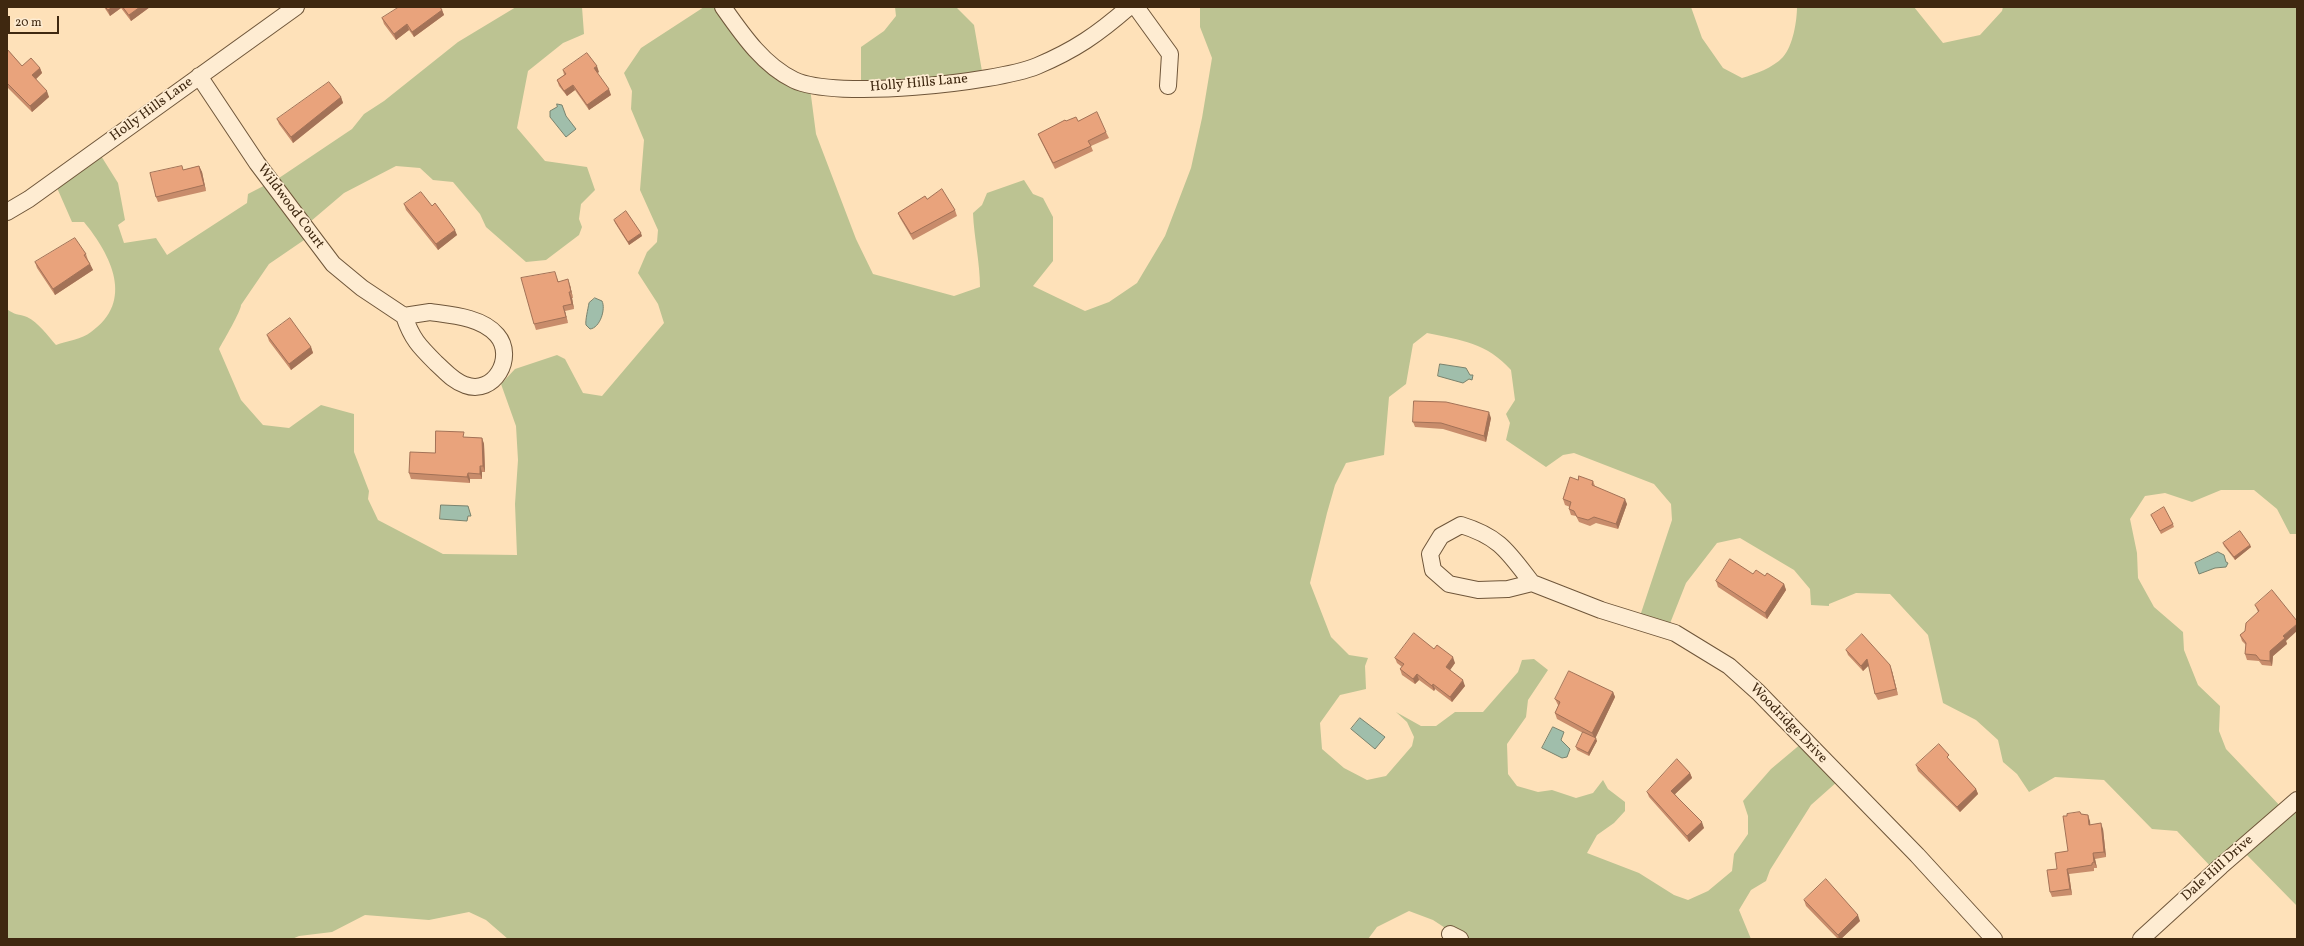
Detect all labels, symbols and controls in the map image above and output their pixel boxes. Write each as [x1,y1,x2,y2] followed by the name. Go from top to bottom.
[10,8,61,34] scale bar
[15,15,42,31] text: 20 m
[869,71,969,97] street label: Holly Hills Lane
[107,74,197,146] street label: Holly Hills Lane
[253,161,327,253] street label: Wildwood Court
[1746,681,1830,767] street label: Woodridge Drive
[2179,832,2257,906] street label: Dale Hill Drive

